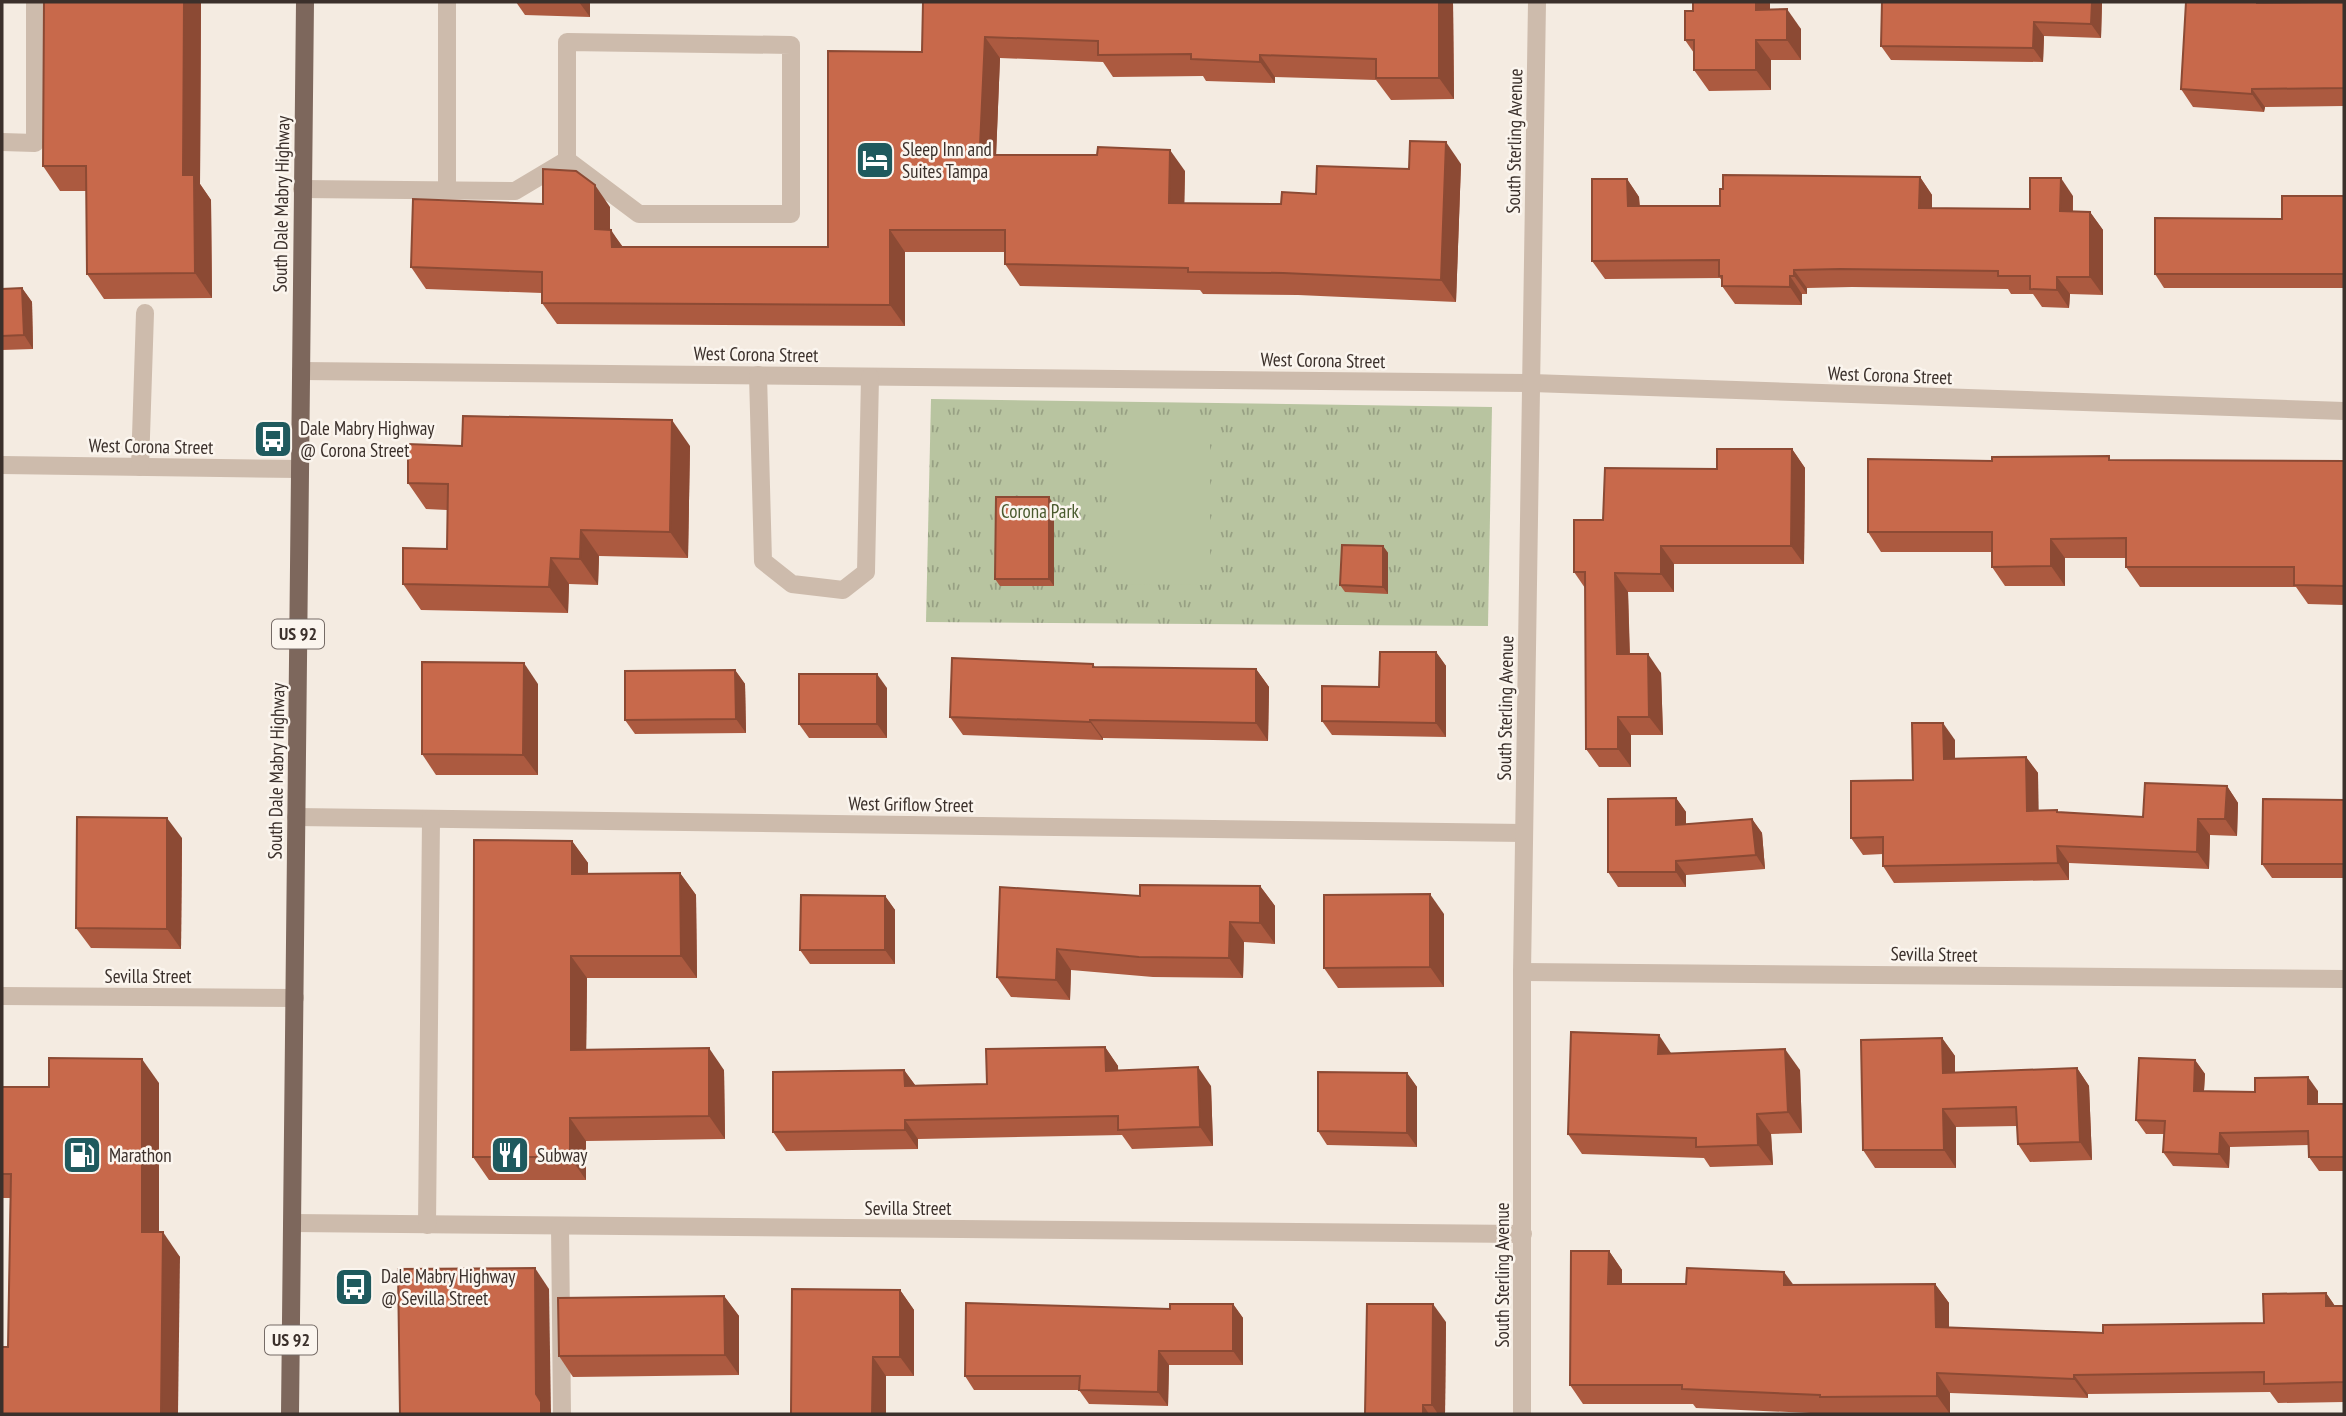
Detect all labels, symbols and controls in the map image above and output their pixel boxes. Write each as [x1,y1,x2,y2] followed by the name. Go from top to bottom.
[1501,68,1527,214] street label: South Sterling Avenue
[267,115,295,293] street label: South Dale Mabry Highway
[902,137,992,183] place label: Sleep Inn and Suites Tampa
[854,139,896,181] hotel icon: Sleep Inn and Suites Tampa
[693,341,819,367] street label: West Corona Street
[1260,347,1386,373] street label: West Corona Street
[1827,361,1954,389] street label: West Corona Street
[300,416,435,462] place label: Dale Mabry Highway @ Corona Street
[252,418,294,460] bus stop icon: Dale Mabry Highway @ Corona Street
[88,433,214,459] street label: West Corona Street
[1001,499,1080,523] park label: Corona Park
[272,620,324,648] road number: US 92
[1492,635,1518,781] street label: South Sterling Avenue
[262,682,290,860] street label: South Dale Mabry Highway
[848,791,975,817] street label: West Griflow Street
[1890,941,1978,967] street label: Sevilla Street
[105,964,192,988] street label: Sevilla Street
[61,1134,103,1176] fuel station icon: Marathon
[489,1134,531,1176] restaurant icon: Subway
[109,1143,172,1167] place label: Marathon
[537,1143,588,1167] place label: Subway
[865,1196,952,1220] street label: Sevilla Street
[1490,1202,1514,1348] street label: South Sterling Avenue
[381,1264,516,1310] place label: Dale Mabry Highway @ Sevilla Street
[333,1266,375,1308] bus stop icon: Dale Mabry Highway @ Sevilla Street
[265,1325,317,1354] road number: US 92

